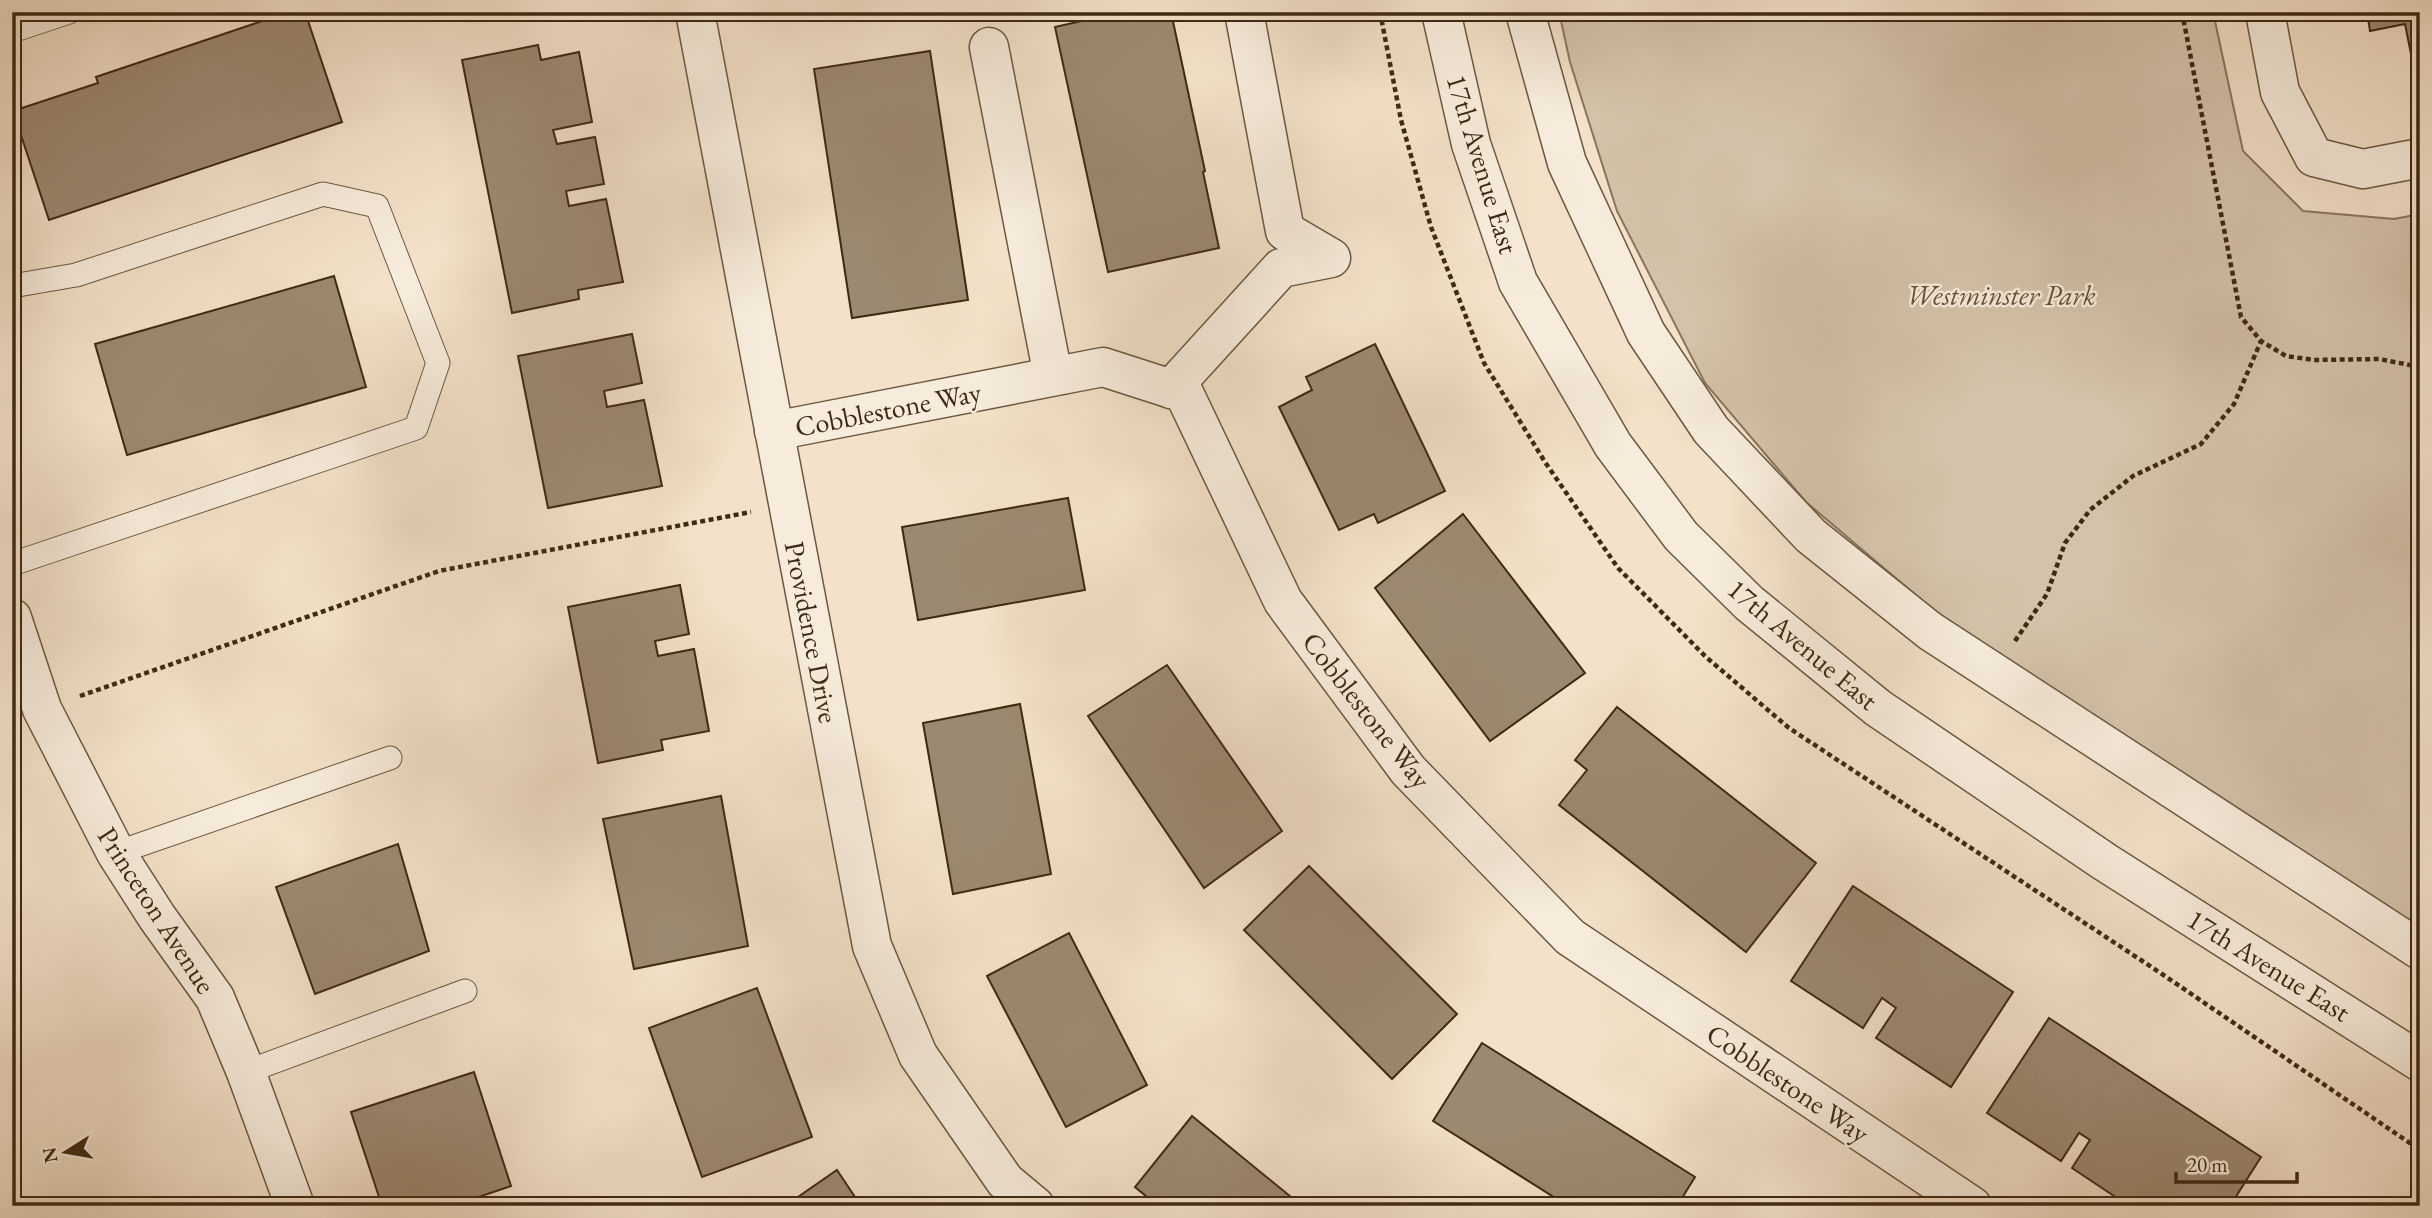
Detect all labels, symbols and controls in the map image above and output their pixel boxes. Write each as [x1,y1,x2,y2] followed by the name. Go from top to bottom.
[1439,70,1527,258] street label: 17th Avenue East
[1906,277,2096,313] park label: Westminster Park
[792,373,985,445] street label: Cobblestone Way
[777,538,847,726] street label: Providence Drive
[1720,571,1886,718] street label: 17th Avenue East
[1295,625,1440,796] street label: Cobblestone Way
[90,820,224,1000] street label: Princeton Avenue
[2181,901,2357,1030] street label: 17th Avenue East
[1700,1015,1877,1151] street label: Cobblestone Way
[32,1116,102,1186] north arrow
[2176,1141,2297,1185] scale bar
[36,1145,64,1165] text: N
[2187,1151,2228,1178] text: 20 m

